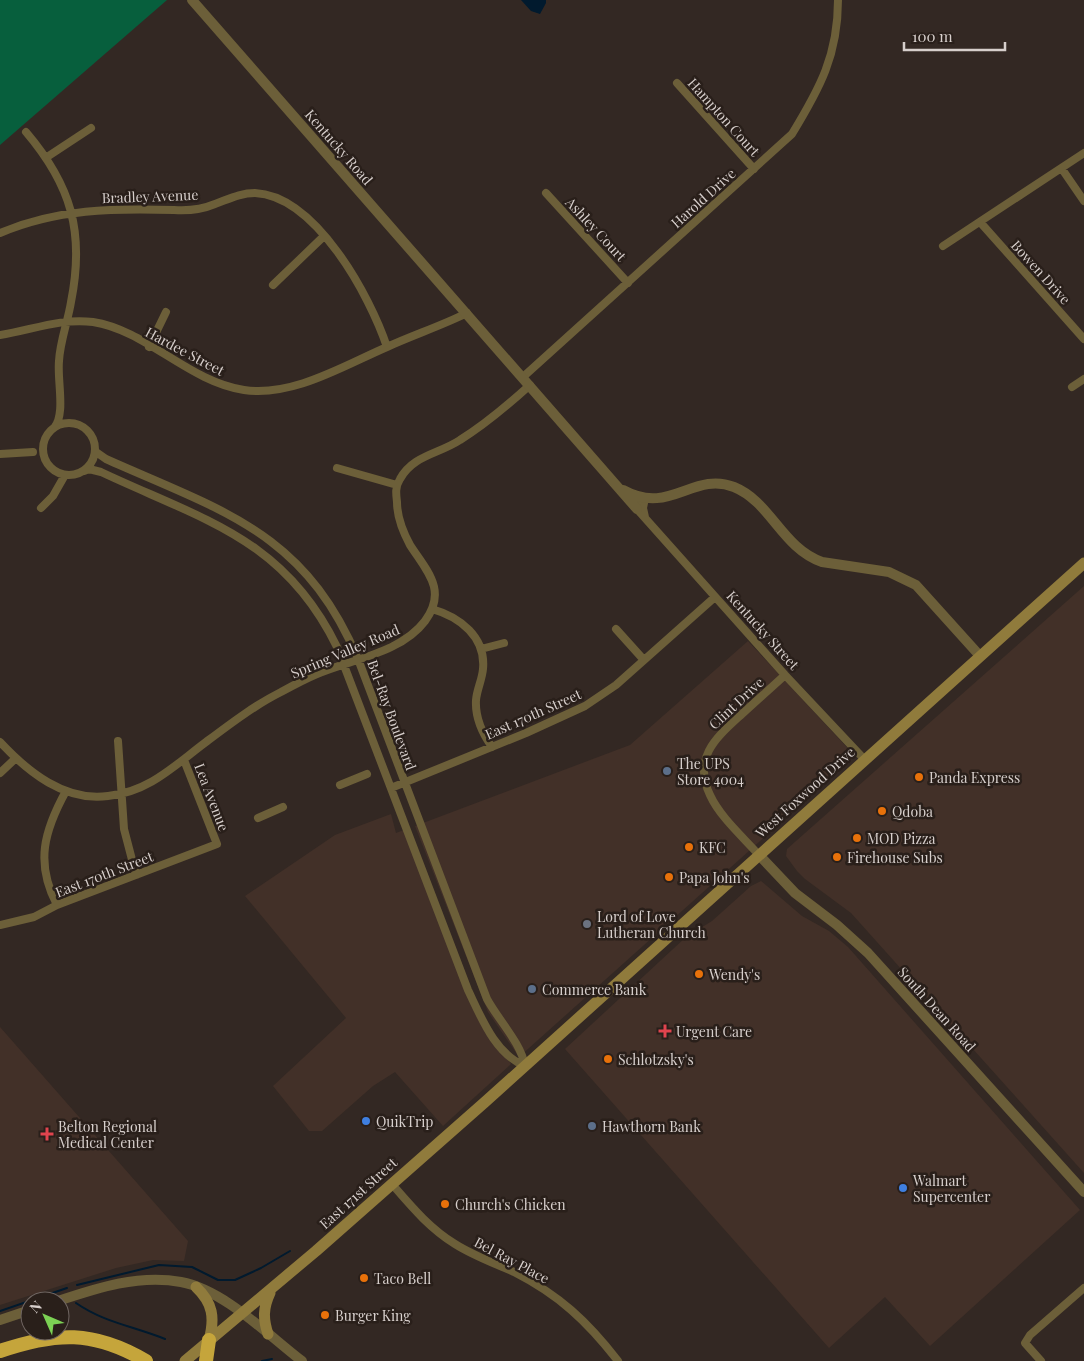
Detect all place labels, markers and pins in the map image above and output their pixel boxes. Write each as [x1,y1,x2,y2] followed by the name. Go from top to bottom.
[677,754,744,789] place label: The UPS Store 4004
[661,765,673,777] marker: The UPS Store 4004
[929,768,1020,787] place label: Panda Express
[913,771,925,783] marker: Panda Express
[892,802,933,821] place label: Qdoba
[876,805,888,817] marker: Qdoba
[867,829,936,848] place label: MOD Pizza
[851,832,863,844] marker: MOD Pizza
[699,838,726,857] place label: KFC
[683,841,695,853] marker: KFC
[847,848,943,867] place label: Firehouse Subs
[831,851,843,863] marker: Firehouse Subs
[679,868,750,887] place label: Papa John's
[663,871,675,883] marker: Papa John's
[597,907,706,942] place label: Lord of Love Lutheran Church
[581,918,593,930] marker: Lord of Love Lutheran Church
[708,965,760,984] place label: Wendy's
[693,968,705,980] marker: Wendy's
[542,980,647,999] place label: Commerce Bank
[526,983,538,995] marker: Commerce Bank
[676,1022,752,1041] place label: Urgent Care
[658,1024,672,1038] marker: Urgent Care
[618,1050,694,1069] place label: Schlotzsky's
[602,1053,614,1065] marker: Schlotzsky's
[376,1112,433,1131] place label: QuikTrip
[360,1115,372,1127] marker: QuikTrip
[58,1117,157,1152] place label: Belton Regional Medical Center
[602,1117,701,1136] place label: Hawthorn Bank
[586,1120,598,1132] marker: Hawthorn Bank
[40,1127,54,1141] marker: Belton Regional Medical Center
[912,1171,991,1206] place label: Walmart Supercenter
[897,1182,909,1194] marker: Walmart Supercenter
[455,1195,566,1214] place label: Church's Chicken
[439,1198,451,1210] marker: Church's Chicken
[374,1269,431,1288] place label: Taco Bell
[358,1272,370,1284] marker: Taco Bell
[335,1306,411,1325] place label: Burger King
[319,1309,331,1321] marker: Burger King

